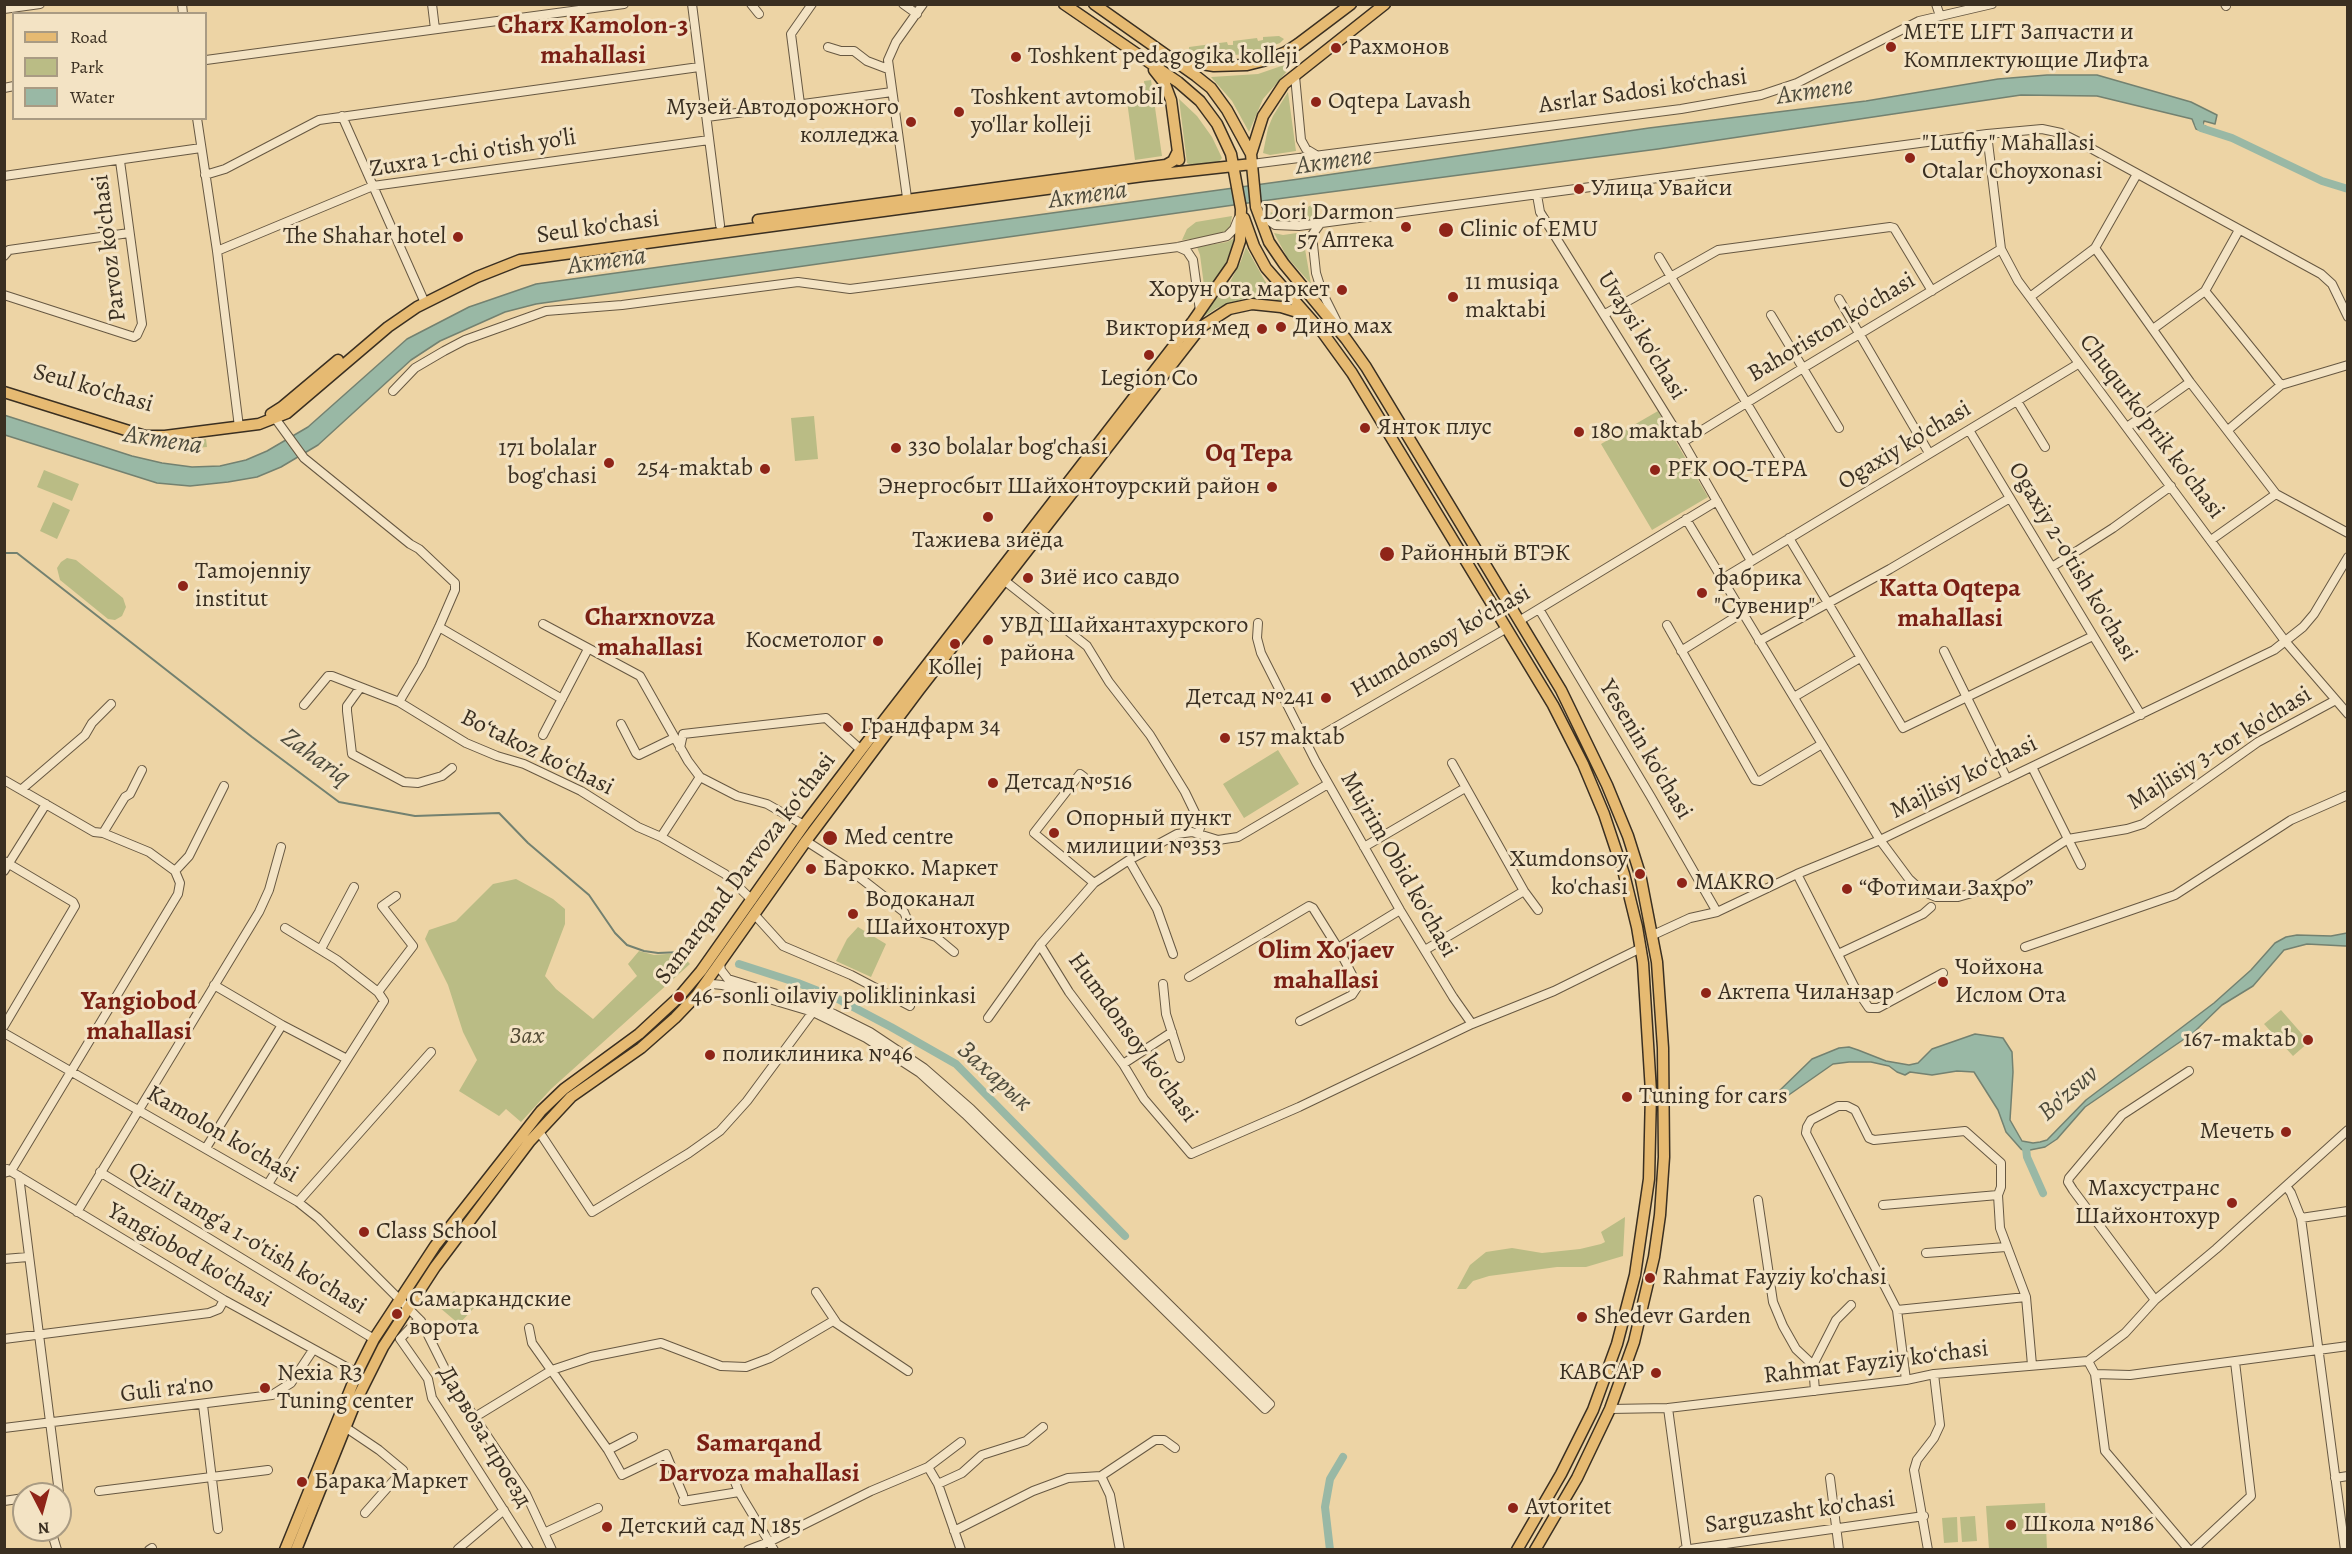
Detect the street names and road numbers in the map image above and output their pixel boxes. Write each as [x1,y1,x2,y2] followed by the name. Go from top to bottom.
[1537,63,1749,121] street label: Asrlar Sadosi ko‘chasi
[368,123,578,185] street label: Zuxra 1-chi o'tish yo'li
[87,173,133,323] street label: Parvoz ko'chasi
[535,205,661,251] street label: Seul ko'chasi
[1590,266,1692,406] street label: Uvaysi ko'chasi
[1743,267,1921,389] street label: Bahoriston ko'chasi
[2072,329,2230,525] street label: Chuqurko'prik ko'chasi
[30,358,156,420] street label: Seul ko'chasi
[1833,395,1977,497] street label: Ogaxiy ko'chasi
[2001,457,2143,667] street label: Ogaxiy 2-o'tish ko'chasi
[1346,579,1536,705] street label: Humdonsoy ko'chasi
[1592,675,1698,825] street label: Yesenin ko'chasi
[2123,681,2317,817] street label: Majlisiy 3-tor ko'chasi
[456,704,618,802] street label: Boʻtakoz koʻchasi
[1886,730,2042,826] street label: Majlisiy koʻchasi
[649,747,843,991] street label: Samarqand Darvoza koʻchasi
[1333,767,1463,963] street label: Mujrim Obid ko'chasi
[1061,948,1203,1128] street label: Humdonsoy ko'chasi
[141,1080,303,1190] street label: Kamolon ko'chasi
[123,1156,371,1322] street label: Qizil tamg'a 1-o'tish ko'chasi
[102,1197,276,1315] street label: Yangiobod ko'chasi
[1762,1335,1990,1391] street label: Rahmat Fayziy koʻchasi
[430,1361,538,1513] street label: Дарвоза проезд
[119,1370,215,1410] street label: Guli ra'no
[1703,1485,1897,1541] street label: Sarguzasht ko'chasi

